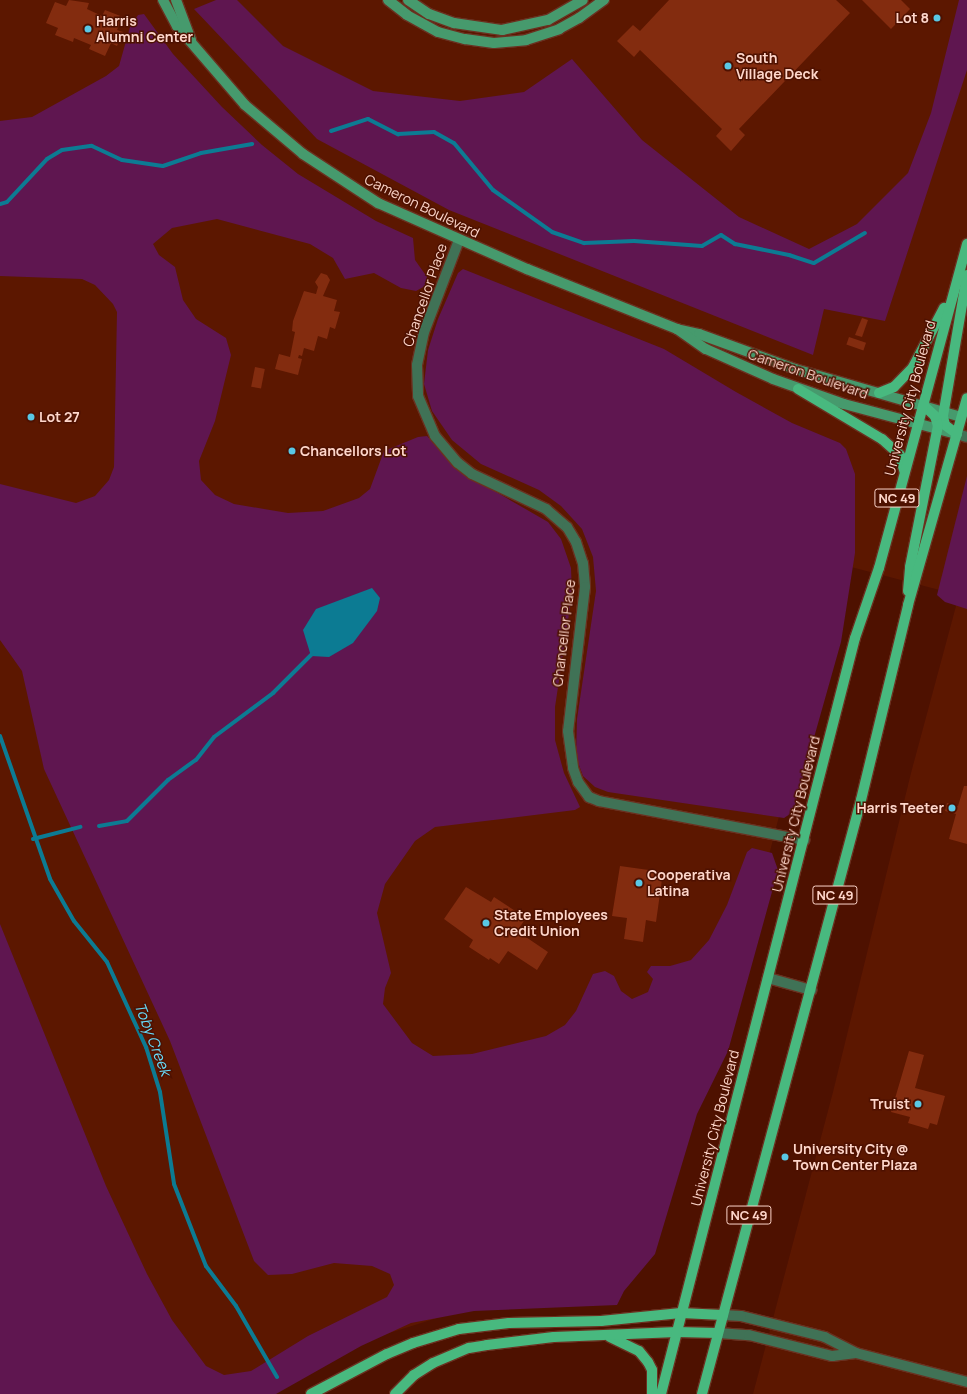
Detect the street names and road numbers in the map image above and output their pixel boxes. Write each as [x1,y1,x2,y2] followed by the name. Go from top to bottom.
[362,171,482,241] street label: Cameron Boulevard
[399,241,451,349] street label: Chancellor Place
[881,318,939,478] street label: University City Boulevard
[746,346,870,402] street label: Cameron Boulevard
[874,487,920,509] road number: NC 49
[549,578,579,688] street label: Chancellor Place
[768,734,824,894] street label: University City Boulevard
[812,884,858,906] road number: NC 49
[687,1048,743,1208] street label: University City Boulevard
[726,1204,772,1226] road number: NC 49

